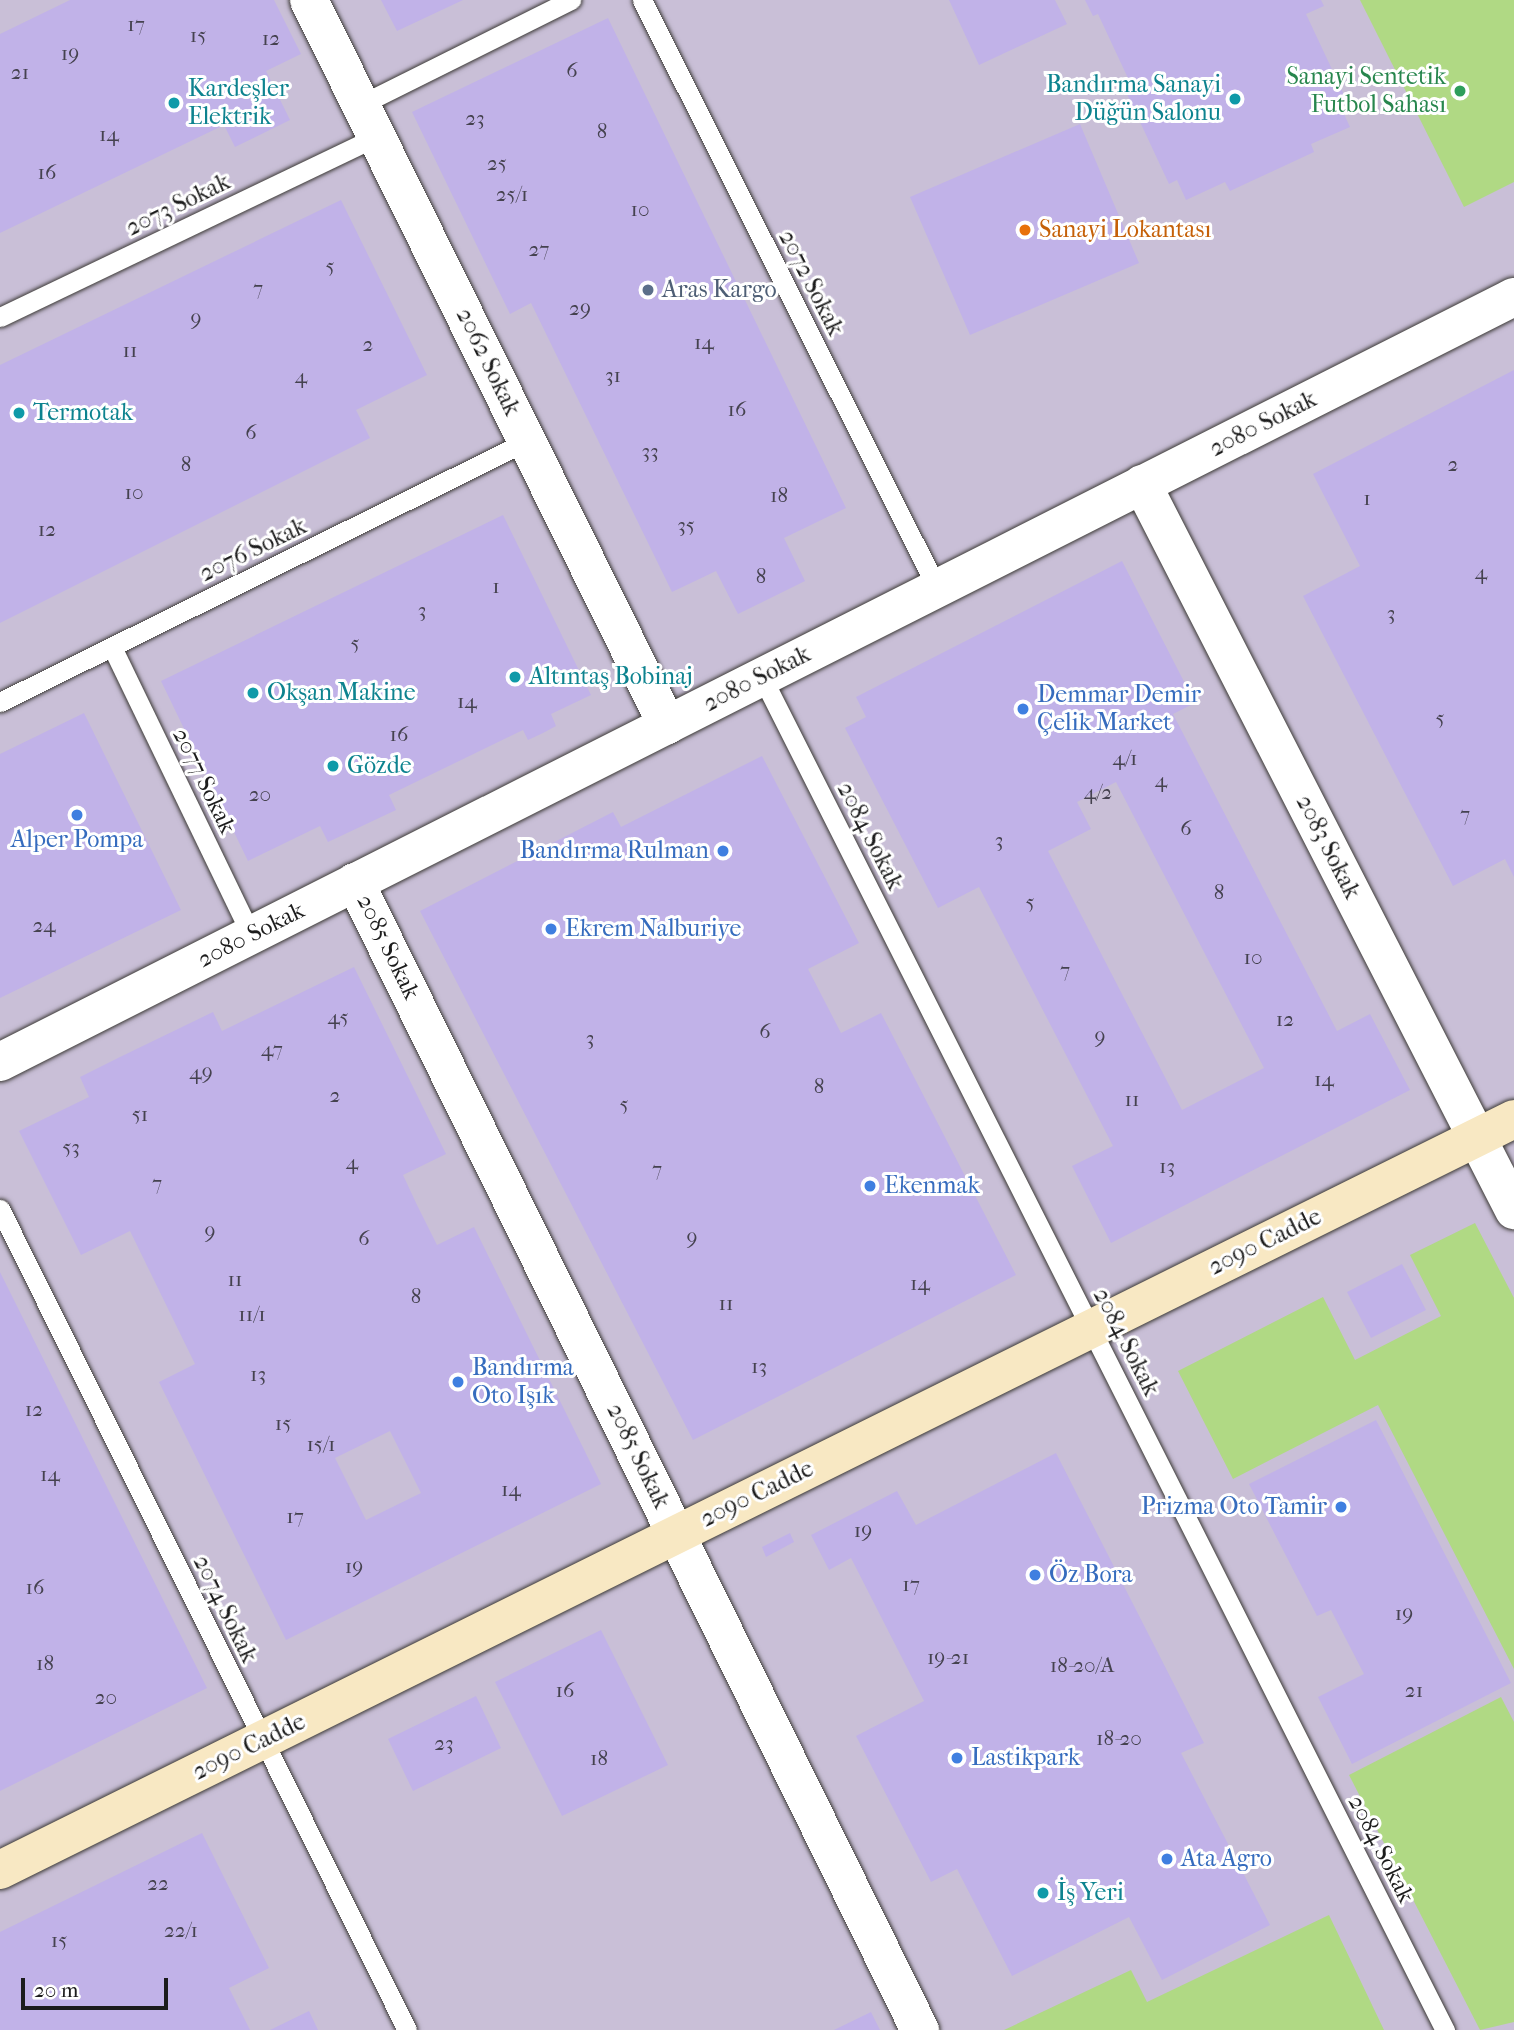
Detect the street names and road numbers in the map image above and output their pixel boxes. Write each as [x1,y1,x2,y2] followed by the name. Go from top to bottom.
[121,167,235,243] street label: 2073 Sokak
[772,225,850,341] street label: 2072 Sokak
[450,303,526,421] street label: 2062 Sokak
[1205,385,1321,463] street label: 2080 Sokak
[195,512,311,588] street label: 2076 Sokak
[699,640,815,718] street label: 2080 Sokak
[166,723,242,839] street label: 2077 Sokak
[831,777,909,895] street label: 2084 Sokak
[1290,790,1366,904] street label: 2083 Sokak
[350,890,426,1004] street label: 2085 Sokak
[193,896,309,974] street label: 2080 Sokak
[1204,1202,1326,1282] street label: 2090 Cadde
[1087,1283,1165,1401] street label: 2084 Sokak
[600,1399,676,1513] street label: 2085 Sokak
[696,1454,818,1534] street label: 2090 Cadde
[187,1551,263,1667] street label: 2074 Sokak
[188,1707,310,1787] street label: 2090 Cadde
[1342,1790,1420,1908] street label: 2084 Sokak

